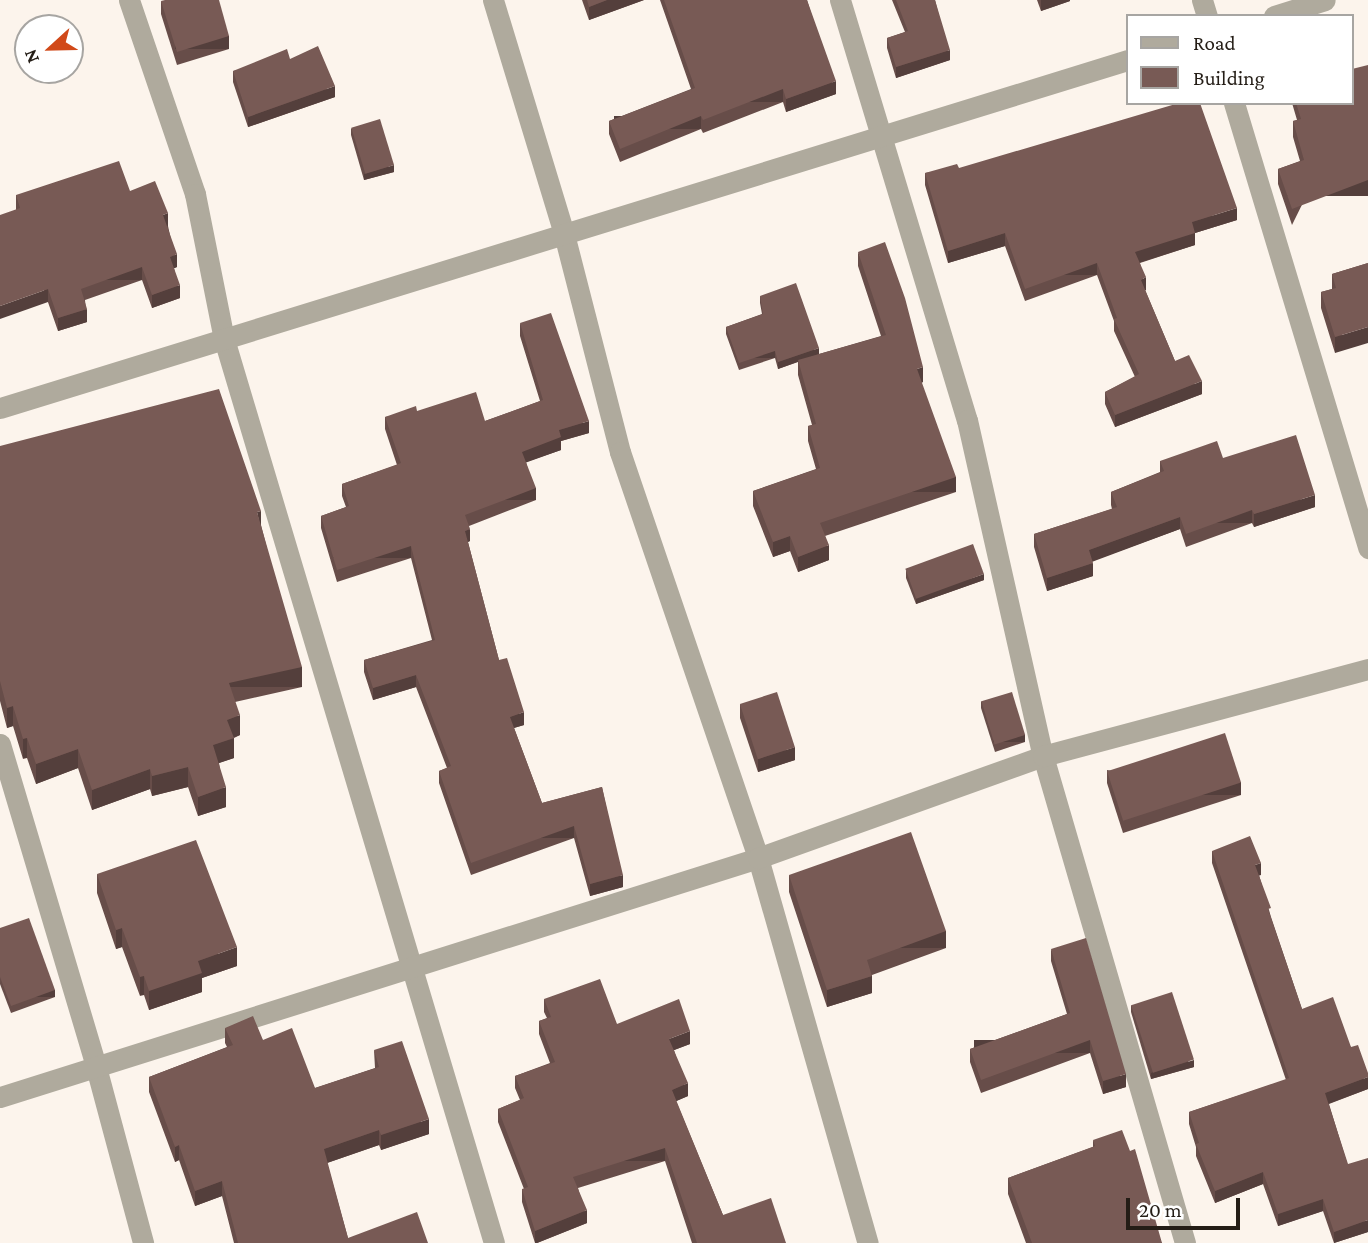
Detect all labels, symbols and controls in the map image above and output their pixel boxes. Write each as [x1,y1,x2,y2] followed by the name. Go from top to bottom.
[14,14,84,84] north arrow
[1126,14,1354,105] legend
[1193,31,1236,55] text: Road
[19,46,43,66] text: N
[1193,66,1265,90] text: Building
[1130,1184,1244,1228] scale bar
[1139,1198,1182,1222] text: 20 m

